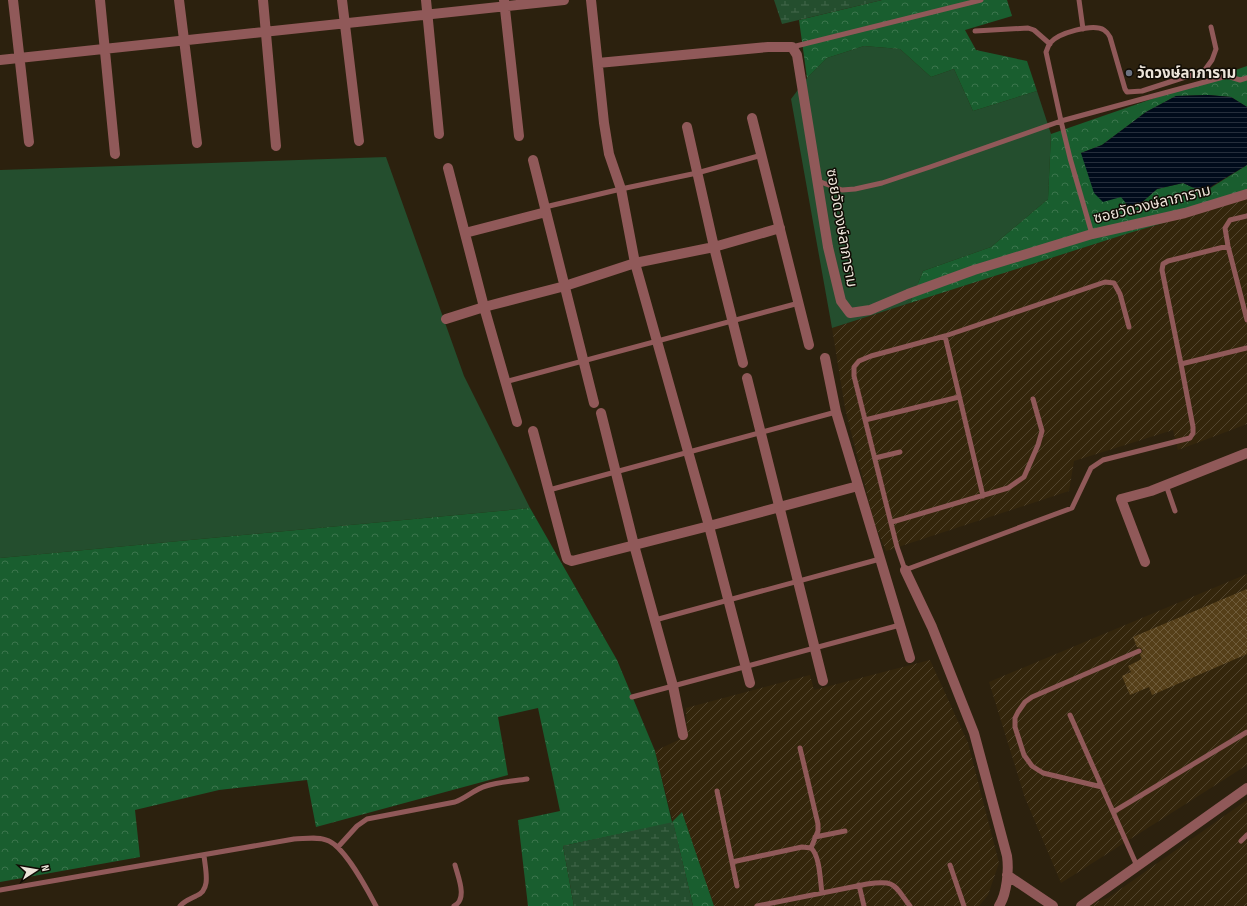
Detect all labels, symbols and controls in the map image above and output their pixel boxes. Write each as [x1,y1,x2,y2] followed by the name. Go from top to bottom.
[1137,64,1236,83] place label: วัดวงษ์ลาภาราม
[1124,68,1134,78] marker: วัดวงษ์ลาภาราม
[822,167,861,289] street label: ซอยวัดวงษ์ลาภาราม
[1092,181,1213,228] street label: ซอยวัดวงษ์ลาภาราม
[16,850,56,890] north arrow
[38,864,52,872] text: N

